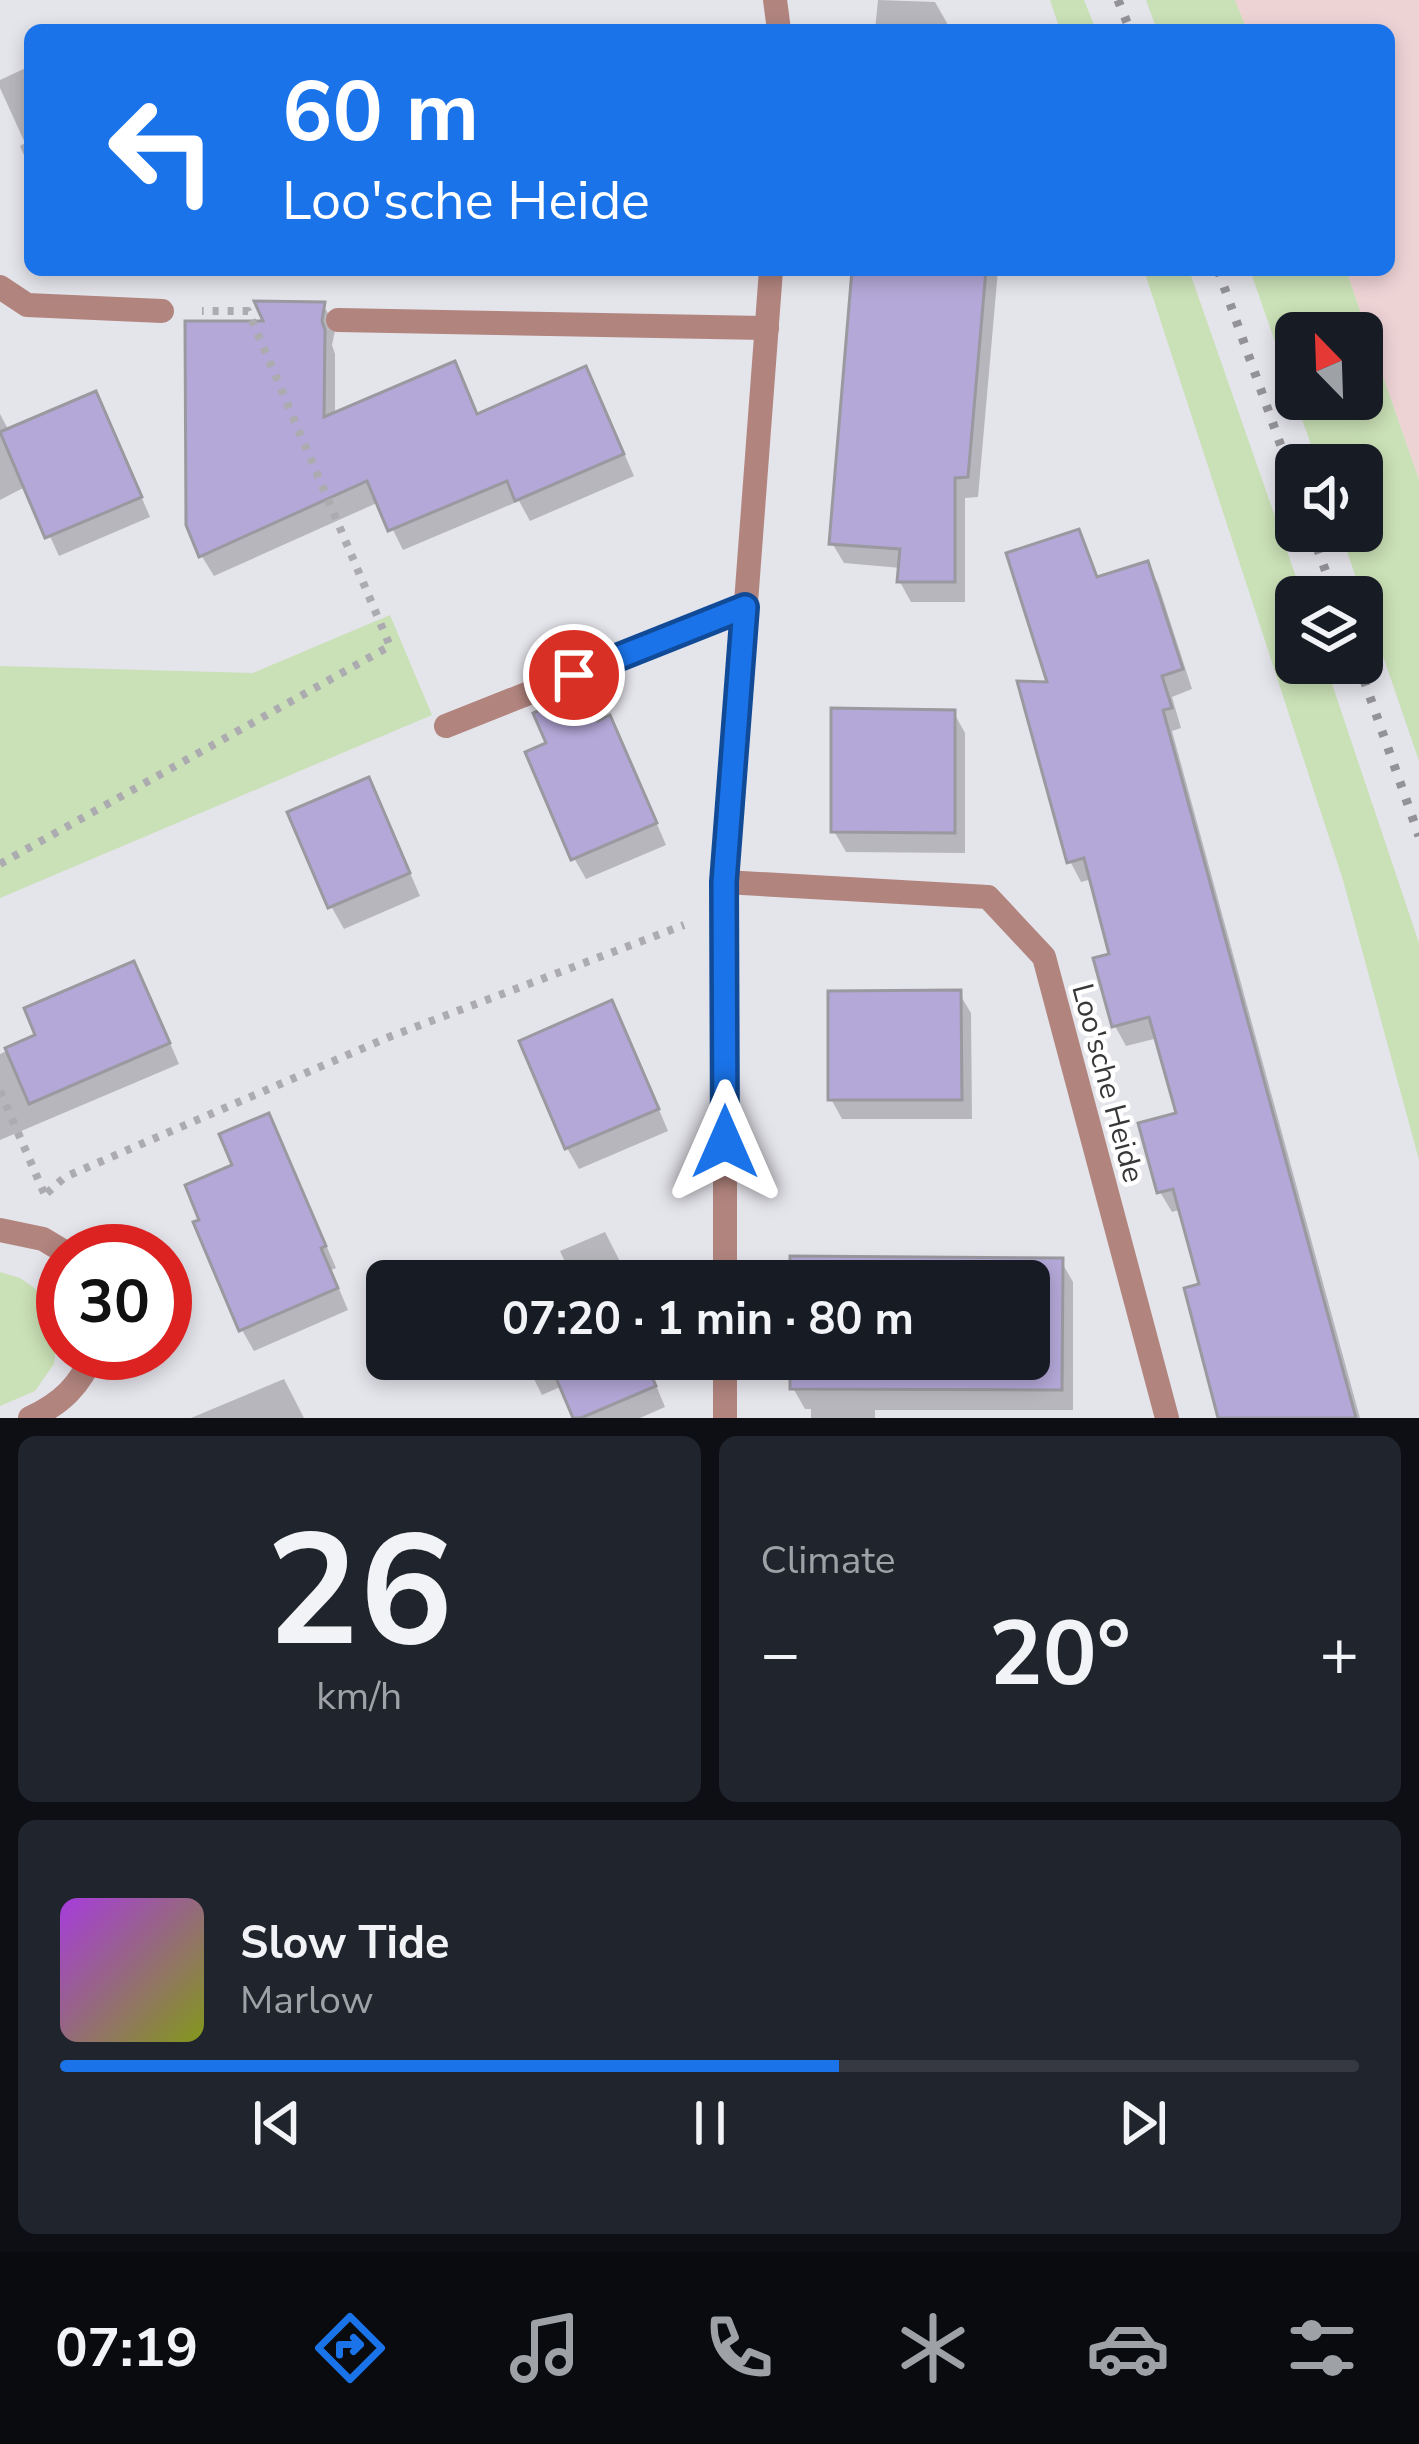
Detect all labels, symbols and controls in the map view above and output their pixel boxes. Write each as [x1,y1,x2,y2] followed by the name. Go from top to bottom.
[282,55,479,170] text: 60 m
[84,72,240,228] icon: left
[282,164,650,238] text: Loo'sche Heide
[1275,312,1383,420] north arrow
[1275,312,1383,684] map controls
[1275,444,1383,552] button: sound
[1275,576,1383,684] button: layers
[523,624,625,726] pin
[541,642,607,708] icon: arrive
[1061,979,1154,1187] street label: Loo'sche Heide
[662,1079,788,1205] position arrow
[36,1224,192,1380] speed limit sign: 30
[502,1289,914,1350] text: 07:20 · 1 min · 80 m
[266,1485,453,1698] text: 26
[761,1534,896,1587] text: Climate
[989,1593,1131,1716] text: 20°
[761,1609,800,1699] text: −
[1319,1609,1359,1699] text: +
[316,1670,402,1723] text: km/h
[240,1913,449,1974] text: Slow Tide
[240,1974,374,2027] text: Marlow
[244,2090,310,2156] icon: previous
[677,2090,743,2156] icon: pause
[1110,2090,1176,2156] icon: next
[308,2306,392,2390] icon: directions
[503,2306,587,2390] icon: music
[697,2306,781,2390] icon: phone
[891,2306,975,2390] icon: climate
[1086,2306,1170,2390] icon: car
[1280,2306,1364,2390] icon: filters
[55,2311,198,2385] text: 07:19

